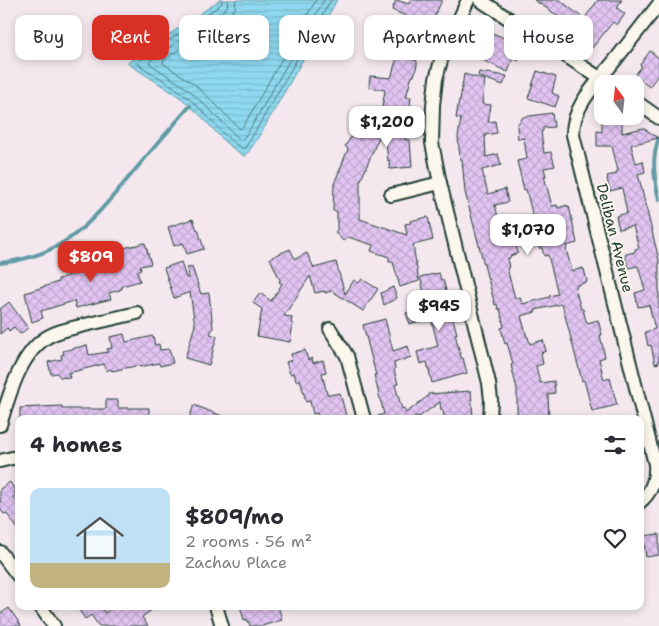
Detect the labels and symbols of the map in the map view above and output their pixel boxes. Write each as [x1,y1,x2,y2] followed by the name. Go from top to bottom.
[594,75,644,125] north arrow
[346,106,428,148] pin: $1,200
[592,181,638,295] street label: Deliban Avenue
[487,214,569,256] pin: $1,070
[61,240,121,283] pin: $809
[409,290,469,332] pin: $945

